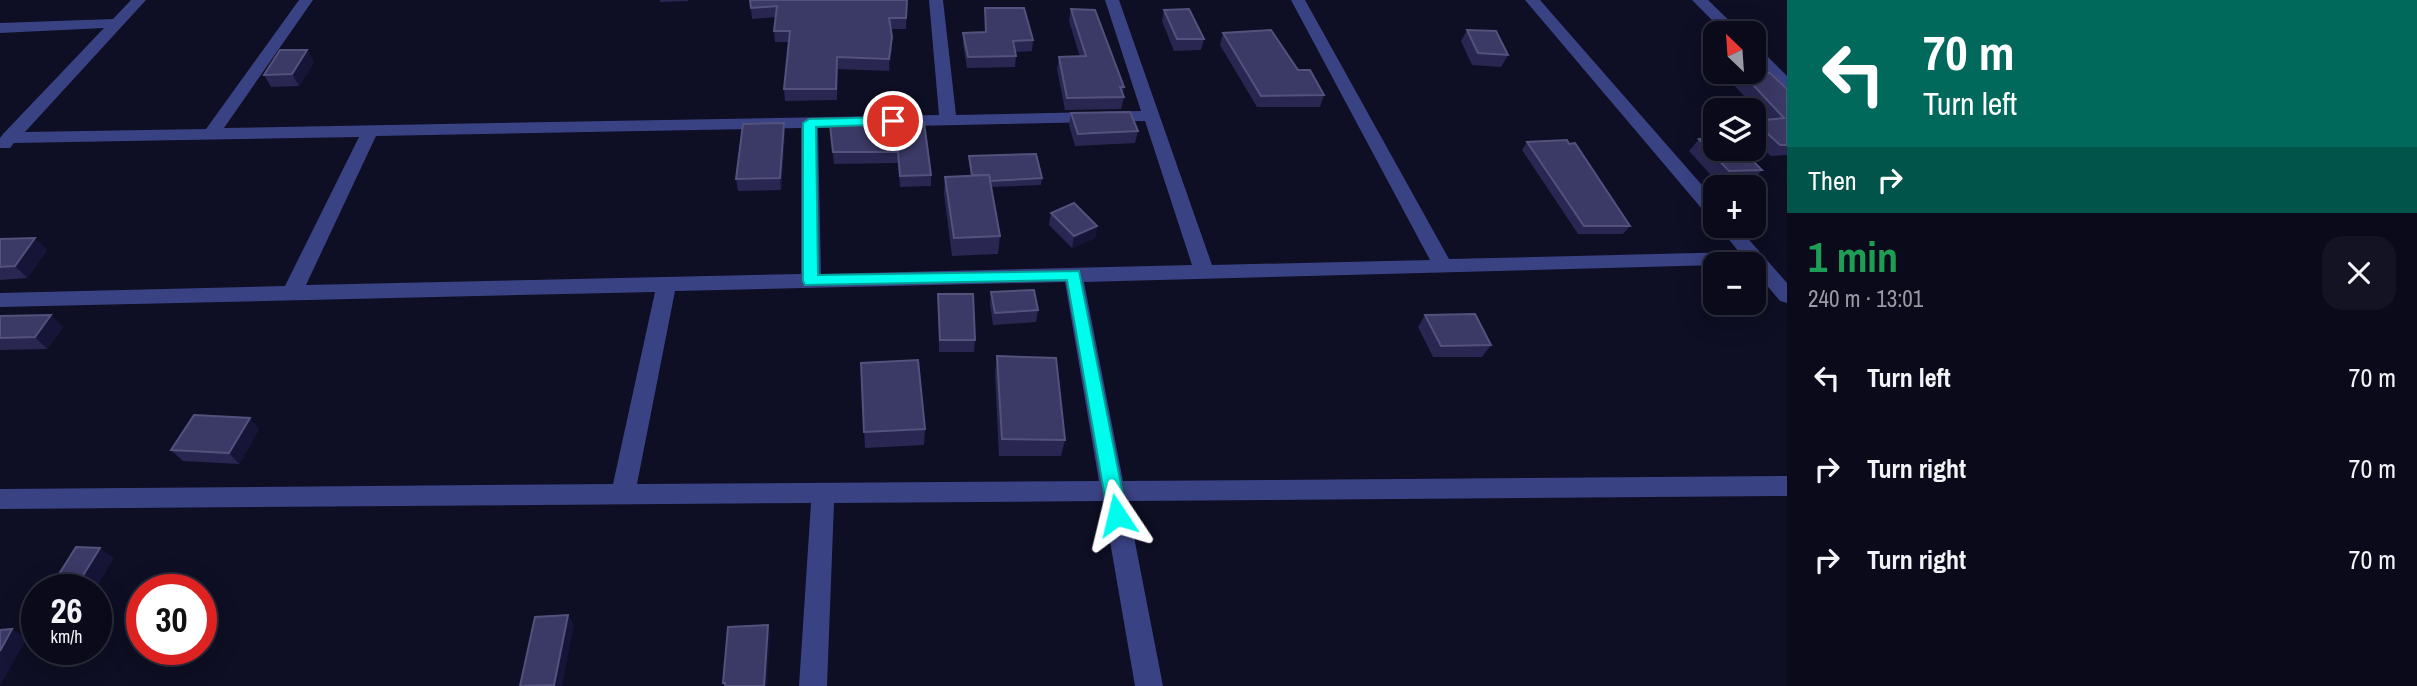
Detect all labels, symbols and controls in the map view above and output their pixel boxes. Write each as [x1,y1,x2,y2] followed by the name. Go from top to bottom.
[1923,19,2015,85] text: 70 m
[1703,21,1766,84] north arrow
[1703,21,1766,315] map controls
[1808,28,1899,119] icon: left
[1923,82,2017,125] text: Turn left
[863,91,923,151] pin
[1703,98,1766,161] button: layers
[874,102,912,140] icon: arrive
[1871,161,1909,199] icon: right
[1808,163,1857,198] text: Then
[1703,175,1766,238] button: +
[1808,229,1898,285] text: 1 min
[2322,236,2396,310] button: close
[1703,252,1766,315] button: −
[1808,283,1923,314] text: 240 m · 13:01
[1808,359,1846,397] icon: left
[1867,360,1951,395] text: Turn left
[2349,360,2396,395] text: 70 m
[1808,450,1846,488] icon: right
[1867,451,1966,486] text: Turn right
[2349,451,2396,486] text: 70 m
[1080,478,1154,552] position arrow
[1808,541,1846,579] icon: right
[1867,542,1966,577] text: Turn right
[2349,542,2396,577] text: 70 m
[126,574,217,665] speed limit sign: 30
[51,587,82,634] text: 26
[51,624,83,649] text: km/h

